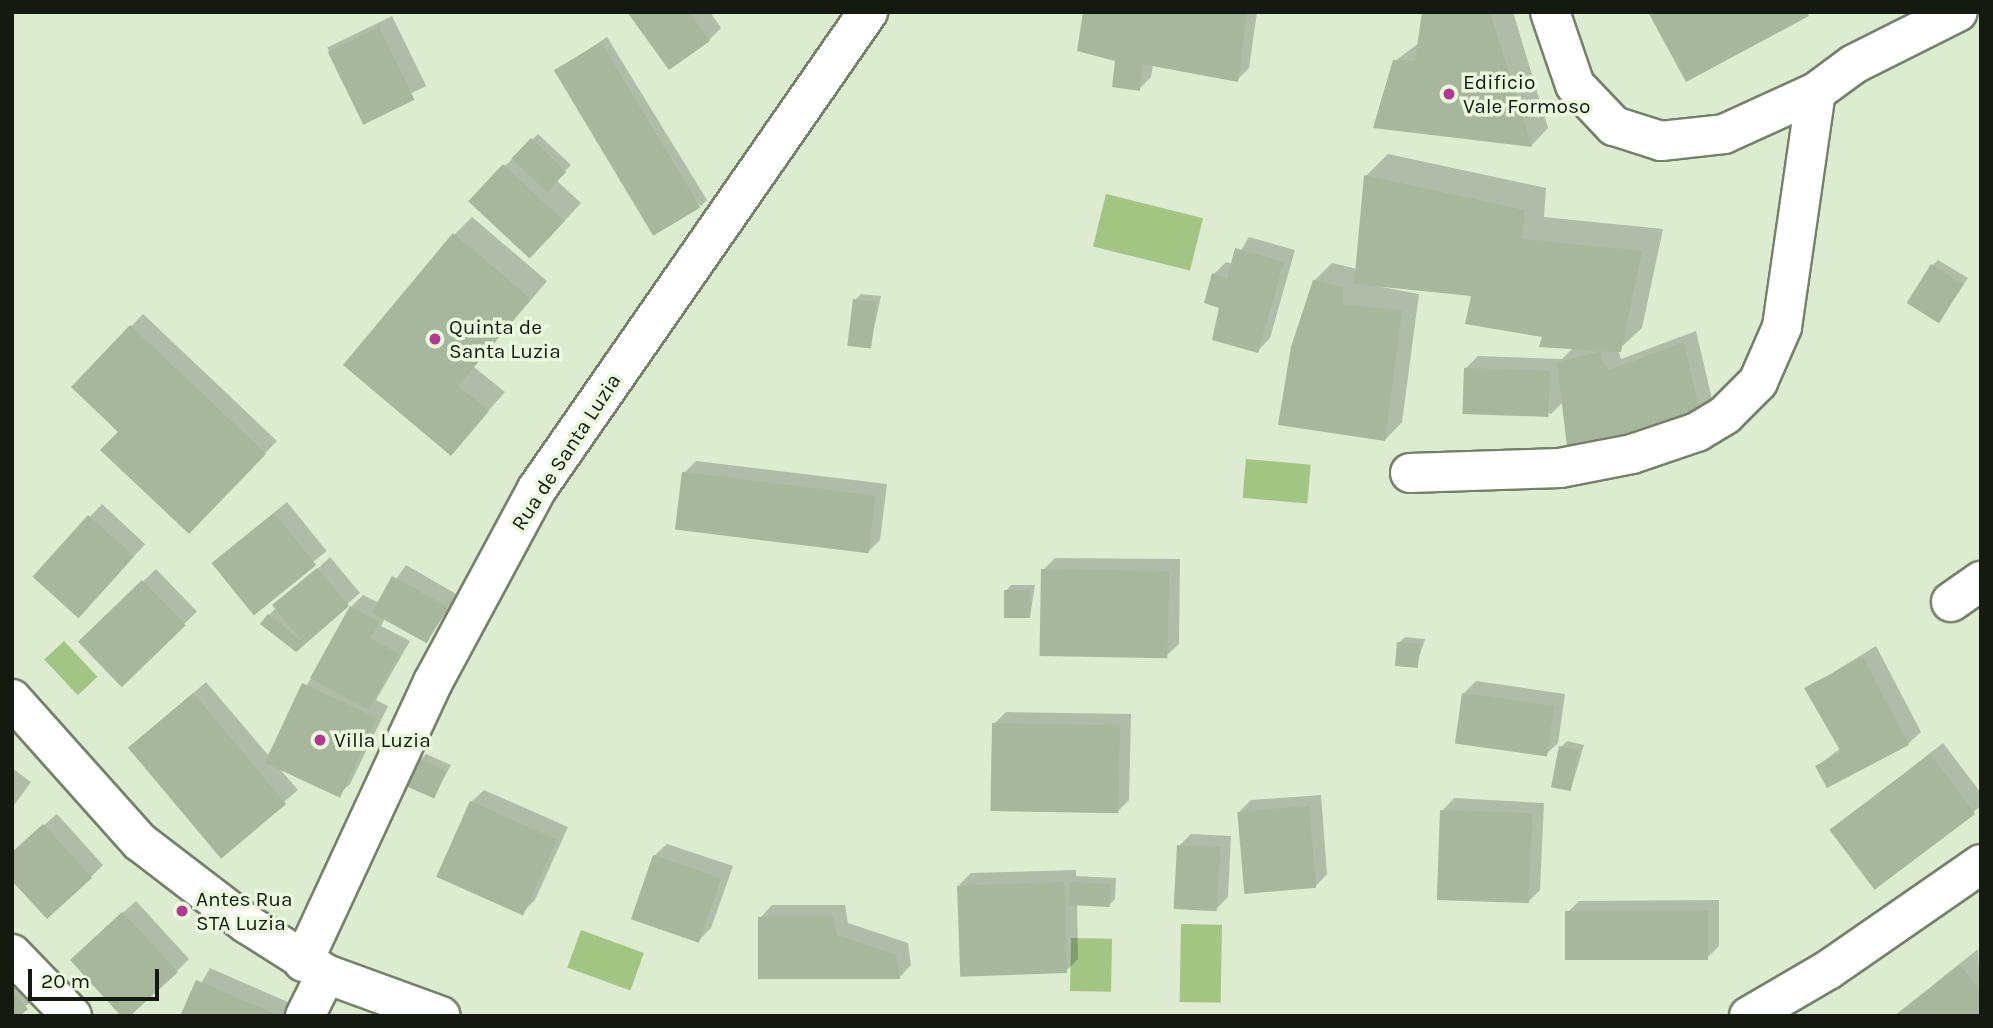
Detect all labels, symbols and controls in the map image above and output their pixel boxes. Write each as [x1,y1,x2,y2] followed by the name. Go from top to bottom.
[1463,69,1590,119] place label: Edificio Vale Formoso
[1441,86,1457,102] marker: Edificio Vale Formoso
[449,314,561,364] place label: Quinta de Santa Luzia
[427,331,443,347] marker: Quinta de Santa Luzia
[506,369,626,535] street label: Rua de Santa Luzia
[334,727,431,753] place label: Villa Luzia
[312,732,328,748] marker: Villa Luzia
[196,886,293,936] place label: Antes Rua STA Luzia
[174,903,190,919] marker: Antes Rua STA Luzia
[32,954,163,998] scale bar
[41,969,90,993] text: 20 m

